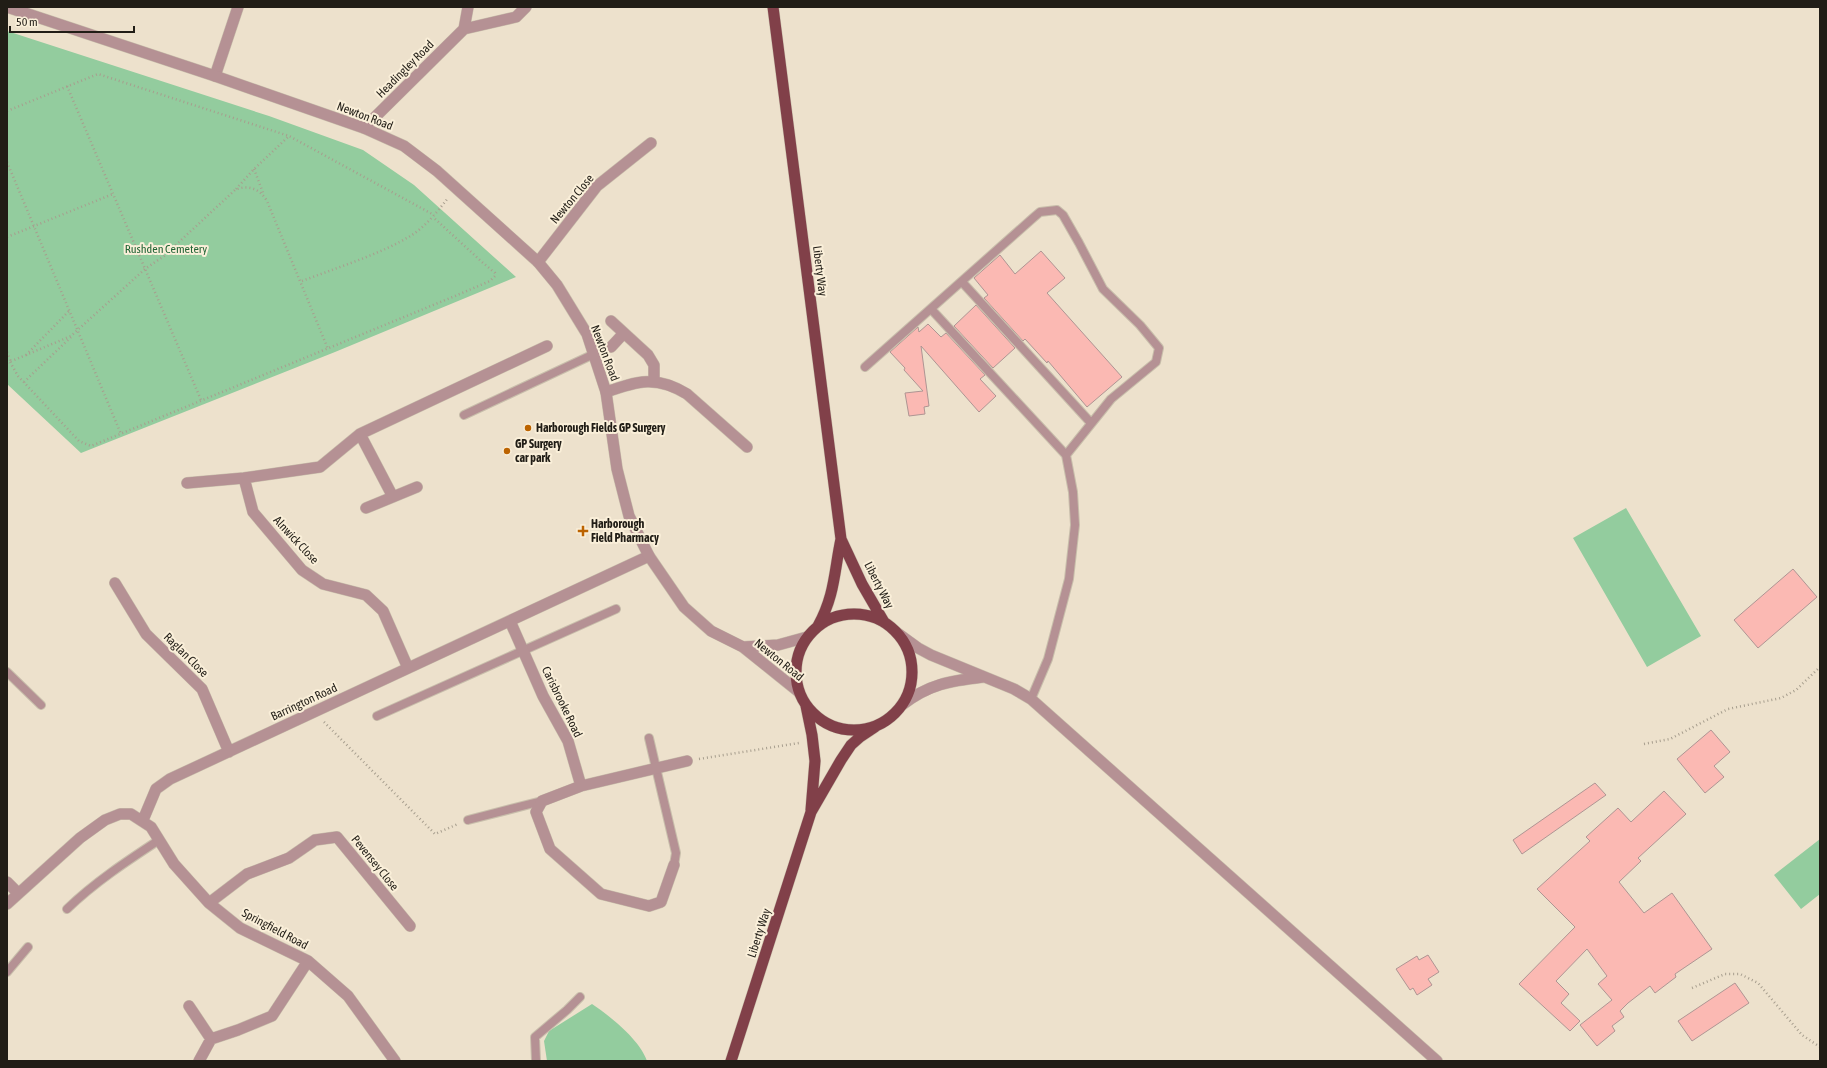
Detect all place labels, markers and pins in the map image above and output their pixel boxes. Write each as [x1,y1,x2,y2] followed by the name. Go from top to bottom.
[536,421,666,435] place label: Harborough Fields GP Surgery
[523,423,533,433] marker: Harborough Fields GP Surgery
[515,437,562,465] place label: GP Surgery car park
[502,446,512,456] marker: GP Surgery car park
[591,517,659,545] place label: Harborough Field Pharmacy
[578,526,588,536] marker: Harborough Field Pharmacy

